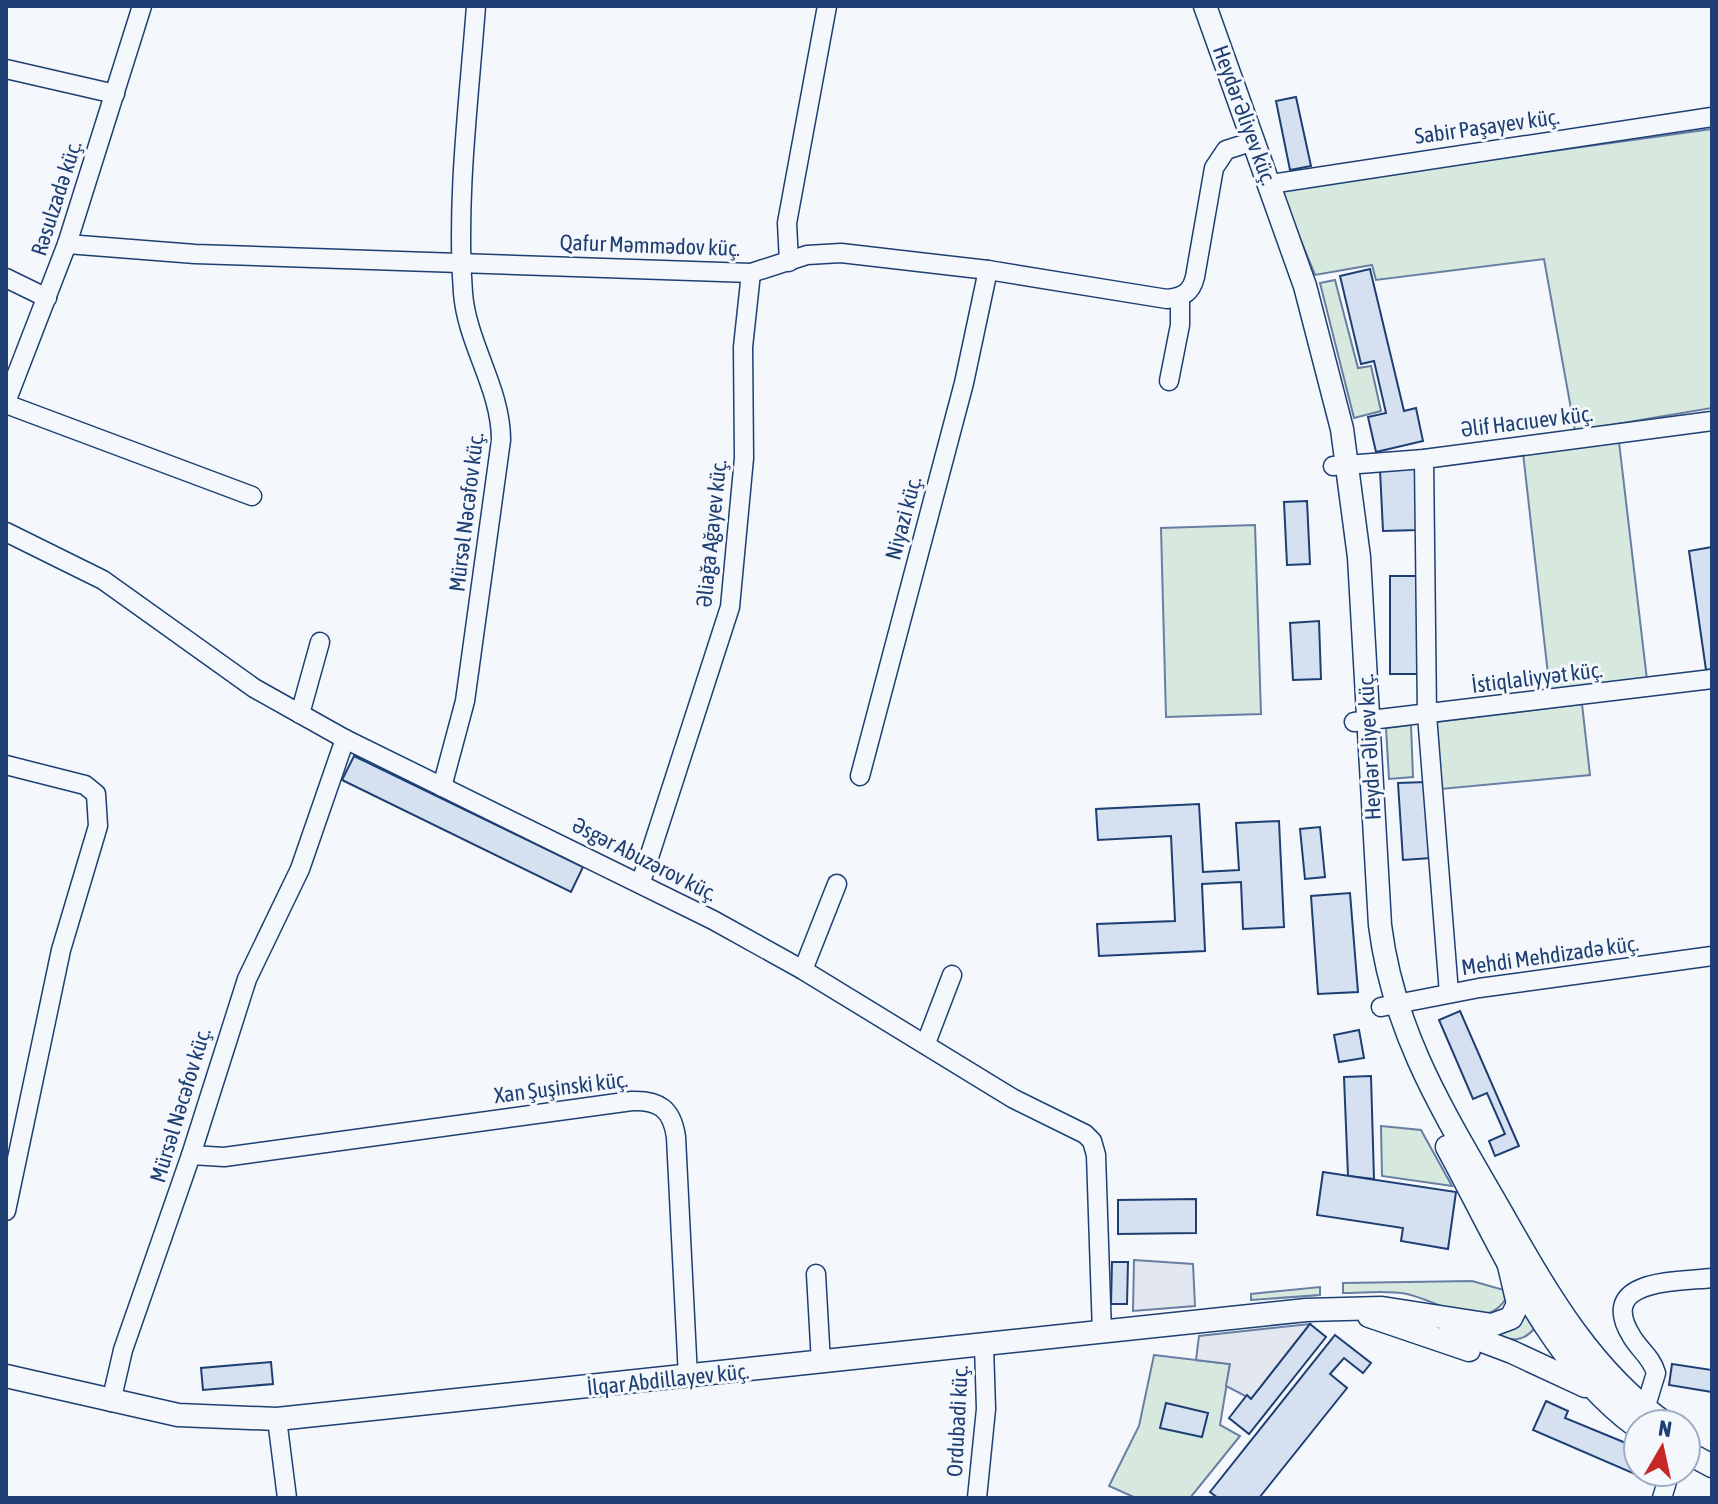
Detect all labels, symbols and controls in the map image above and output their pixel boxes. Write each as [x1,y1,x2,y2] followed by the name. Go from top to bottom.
[1208,42,1282,188] street label: Heydər Əliyev küç.
[1413,103,1561,149] street label: Sabir Paşayev küç.
[25,137,87,259] street label: Rəsulzadə küç.
[559,229,741,261] street label: Qafur Məmmədov küç.
[1460,400,1594,442] street label: Əlif Hacıuev küç.
[443,431,489,593] street label: Mürsəl Nəcəfov küç.
[690,458,732,608] street label: Əliağa Ağayev küç.
[879,473,927,563] street label: Niyazi küç.
[1470,656,1604,698] street label: İstiqlaliyyət küç.
[1352,673,1386,821] street label: Heydər Əliyev küç.
[569,811,721,907] street label: Əsgər Abuzərov küç.
[1460,930,1640,980] street label: Mehdi Mehdizadə küç.
[144,1025,216,1185] street label: Mürsəl Nəcəfov küç.
[493,1066,629,1108] street label: Xan Şuşinski küç.
[586,1358,751,1400] street label: İlqar Abdillayev küç.
[941,1364,973,1478] street label: Ordubadi küç.
[1622,1408,1702,1488] north arrow
[1657,1414,1674,1442] text: N

